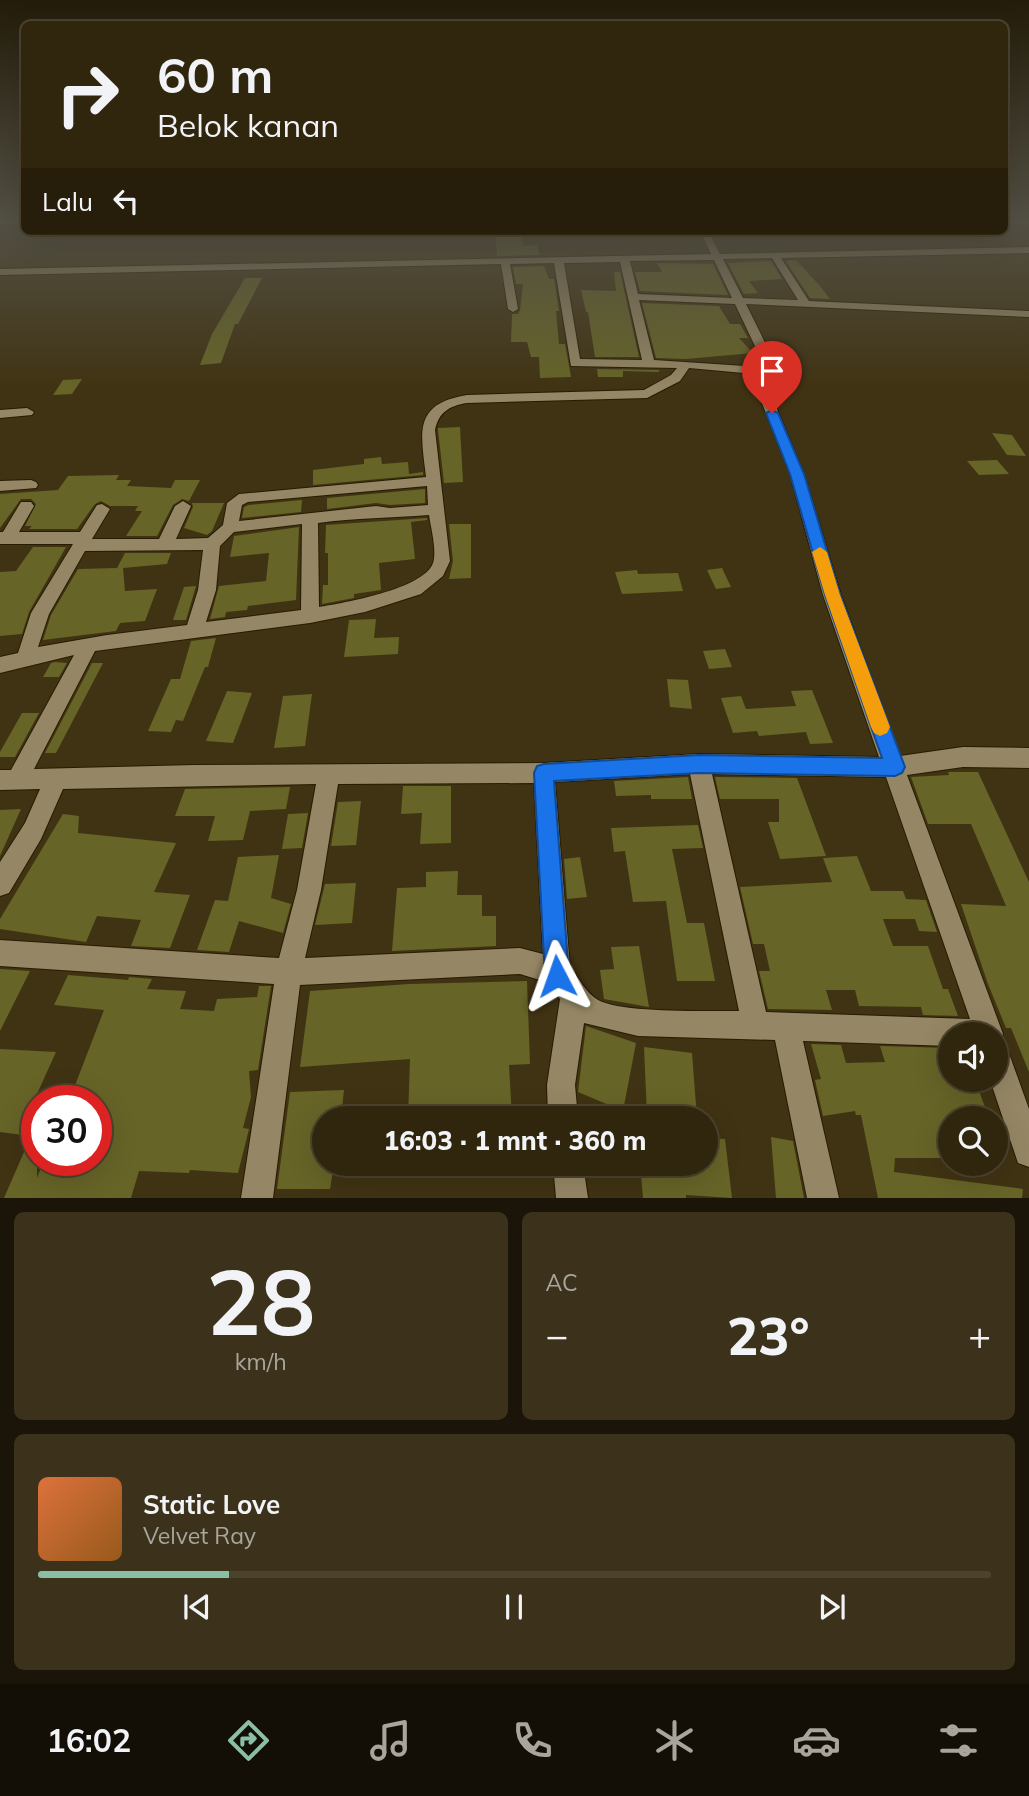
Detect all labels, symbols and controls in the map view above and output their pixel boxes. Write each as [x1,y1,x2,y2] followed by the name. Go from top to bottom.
[157,44,273,105] text: 60 m
[42,49,133,140] icon: right
[157,105,339,145] text: Belok kanan
[107,182,145,220] icon: left
[42,185,93,218] text: Lalu
[742,341,802,413] pin
[753,352,791,390] icon: arrive
[520,939,594,1013] position arrow
[938,1022,1008,1176] map controls
[938,1022,1008,1092] button: sound
[21,1085,112,1176] speed limit sign: 30
[938,1106,1008,1176] button: search
[384,1124,646,1157] text: 16:03 · 1 mnt · 360 m
[206,1244,315,1358] text: 28
[546,1268,578,1297] text: AC
[727,1303,809,1368] text: 23°
[546,1311,568,1359] text: −
[968,1311,991,1359] text: +
[235,1347,287,1376] text: km/h
[143,1488,280,1521] text: Static Love
[143,1521,256,1550] text: Velvet Ray
[178,1588,216,1626] icon: previous
[495,1588,533,1626] icon: pause
[813,1588,851,1626] icon: next
[224,1716,273,1765] icon: directions
[366,1716,415,1765] icon: music
[508,1716,557,1765] icon: phone
[650,1716,699,1765] icon: climate
[792,1716,841,1765] icon: car
[934,1716,983,1765] icon: filters
[46,1720,131,1760] text: 16:02

